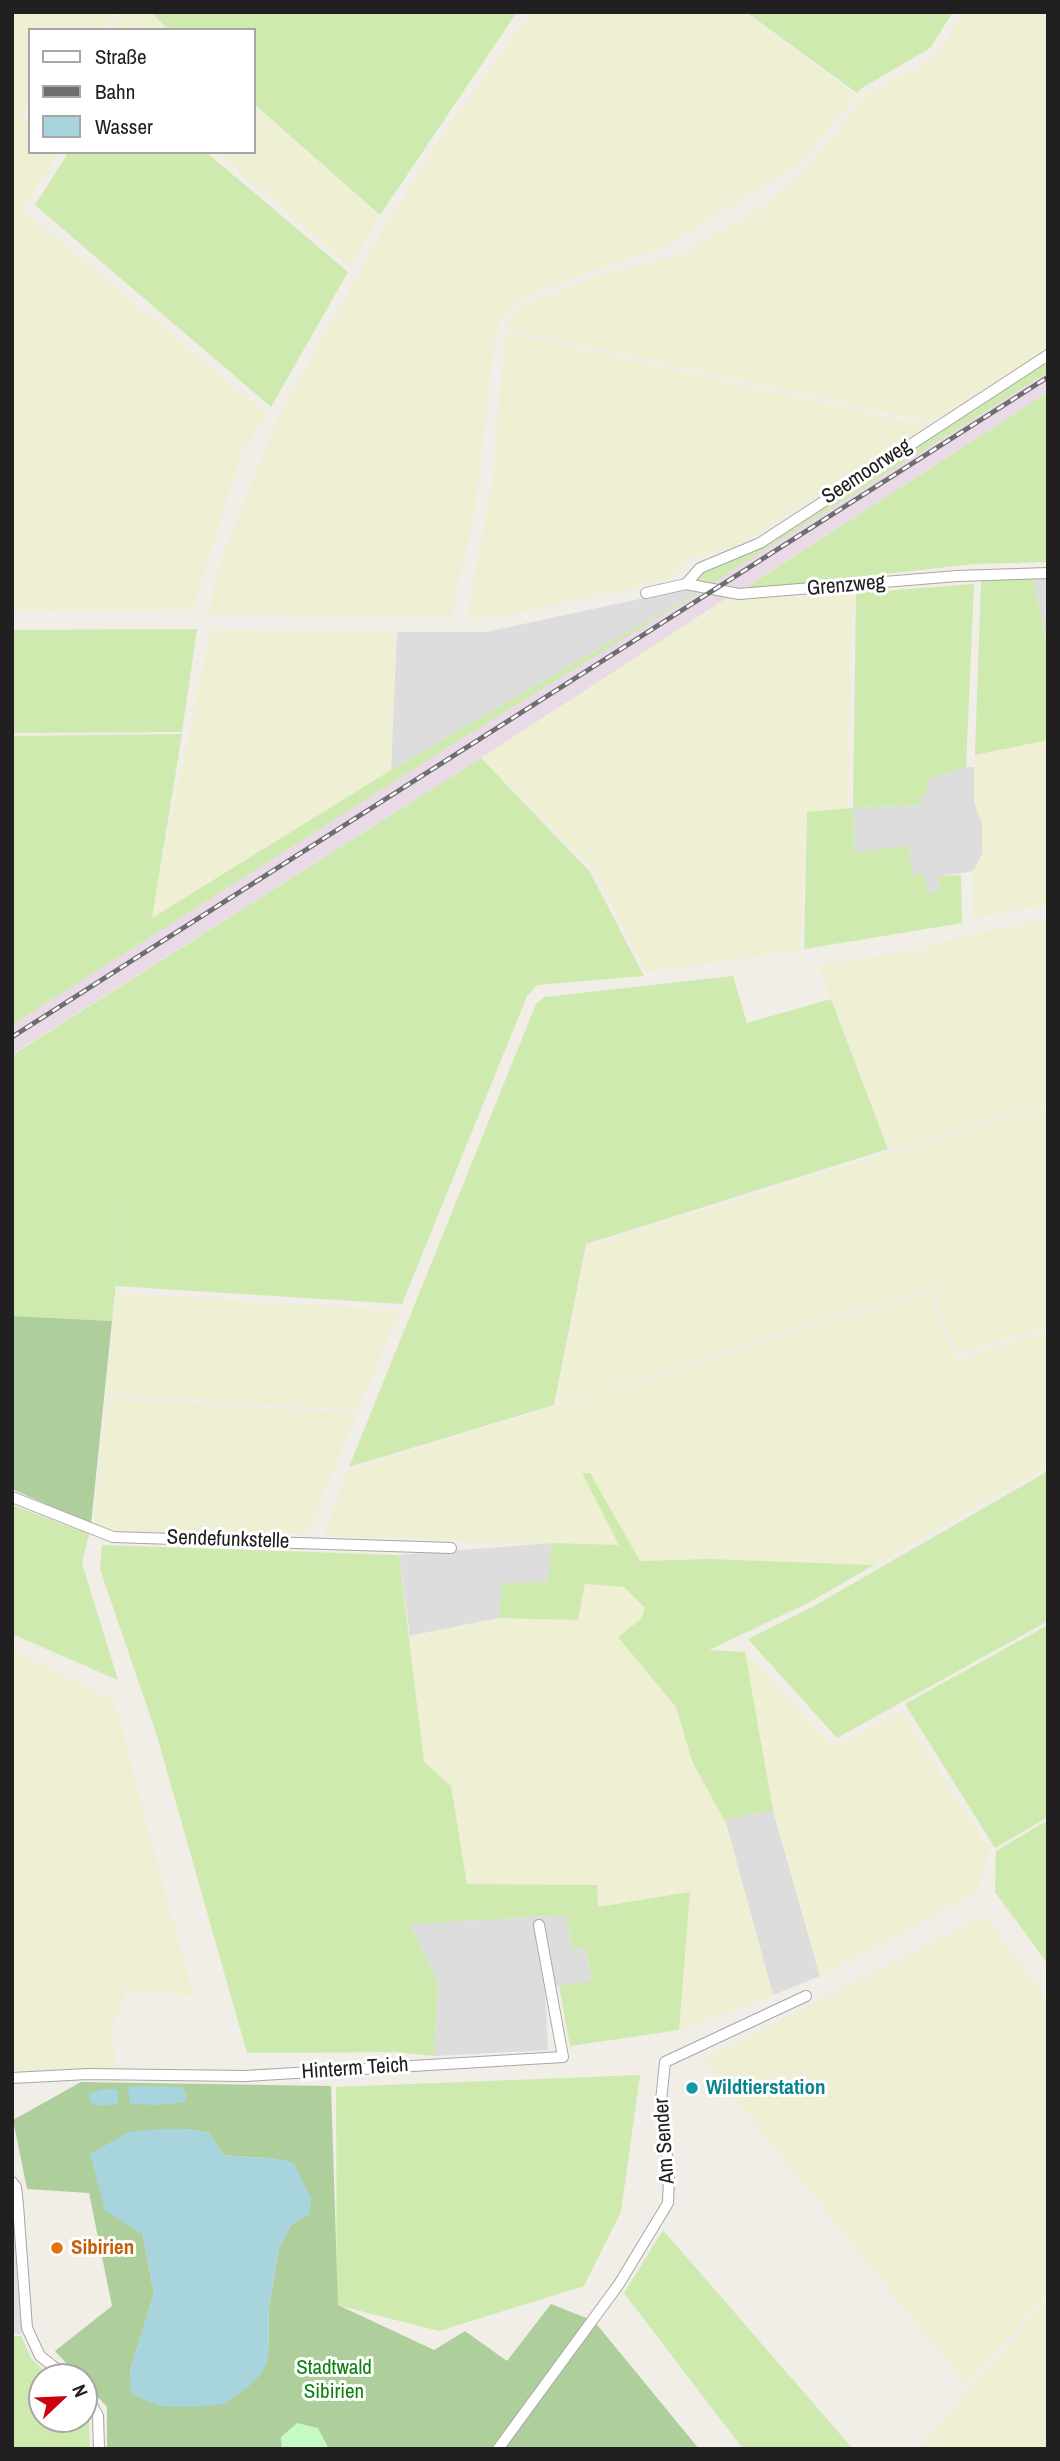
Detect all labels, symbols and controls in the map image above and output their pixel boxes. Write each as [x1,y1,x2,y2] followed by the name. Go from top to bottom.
[28,28,256,154] legend
[95,42,147,71] text: Straße
[95,77,135,106] text: Bahn
[95,112,153,141] text: Wasser
[818,434,916,510] street label: Seemoorweg
[806,570,886,602] street label: Grenzweg
[166,1525,290,1555] street label: Sendefunkstelle
[301,2053,409,2085] street label: Hinterm Teich
[706,2075,825,2101] place label: Wildtierstation
[684,2080,700,2096] marker: Wildtierstation
[649,2097,681,2185] street label: Am Sender
[71,2235,134,2261] place label: Sibirien
[49,2240,65,2256] marker: Sibirien
[296,2355,372,2405] park label: Stadtwald Sibirien
[28,2363,98,2433] north arrow
[66,2380,95,2401] text: N

